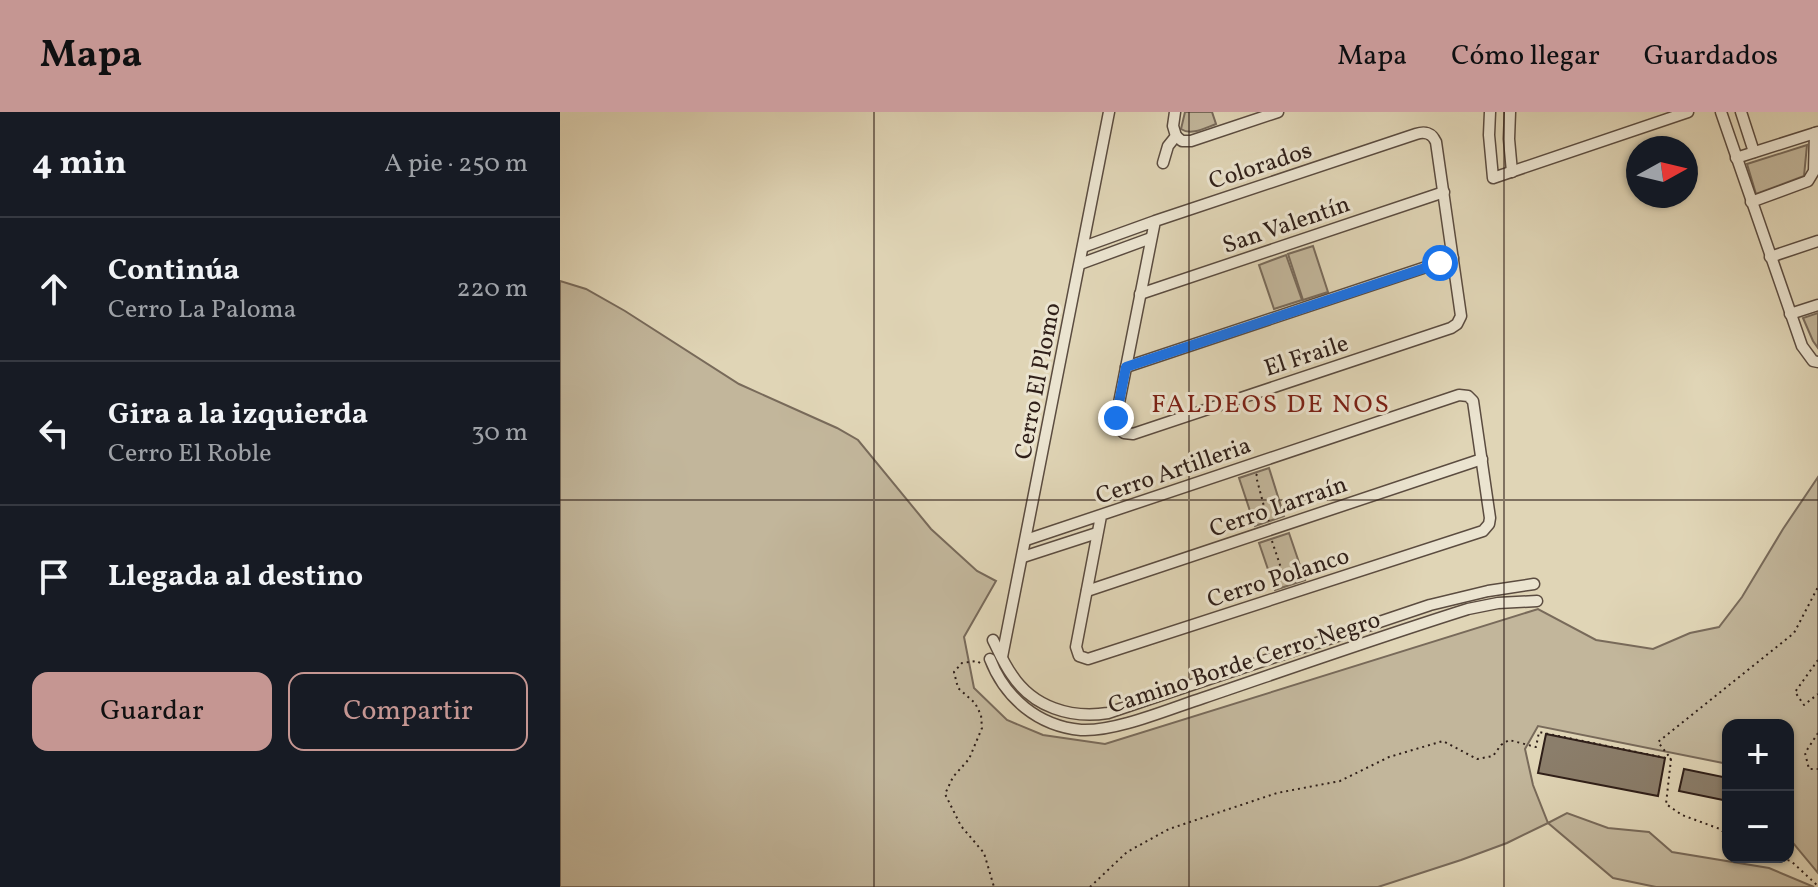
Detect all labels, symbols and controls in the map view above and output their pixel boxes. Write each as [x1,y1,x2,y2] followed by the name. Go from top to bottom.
[40,30,142,83] text: Mapa
[1337,37,1407,76] text: Mapa
[1451,37,1600,76] text: Cómo llegar
[1644,37,1778,76] text: Guardados
[1205,134,1317,200] street label: Colorados
[1626,136,1698,208] north arrow
[32,141,127,188] text: 4 min
[384,146,528,182] text: A pie · 250 m
[1218,188,1355,264] street label: San Valentín
[1422,245,1458,281] route start
[108,250,240,292] text: Continúa
[32,267,76,311] icon: ahead
[456,271,528,307] text: 220 m
[108,292,296,328] text: Cerro La Paloma
[1007,300,1071,463] street label: Cerro El Plomo
[1260,327,1353,387] street label: El Fraile
[1151,387,1391,423] district label: FALDEOS DE NOS
[108,394,368,436] text: Gira a la izquierda
[1098,400,1134,436] route end
[32,411,76,455] icon: left
[471,415,528,451] text: 30 m
[1091,429,1256,514] street label: Cerro Artilleria
[108,436,272,472] text: Cerro El Roble
[1205,468,1352,547] street label: Cerro Larraín
[1203,540,1354,618] street label: Cerro Polanco
[32,555,76,599] icon: arrive
[108,556,363,598] text: Llegada al destino
[1104,604,1385,724] street label: Camino Borde Cerro Negro
[32,672,272,751] button: Guardar
[288,672,528,751] button: Compartir
[1722,719,1794,863] map controls
[1722,719,1794,791] button: +
[1722,791,1794,863] button: −

